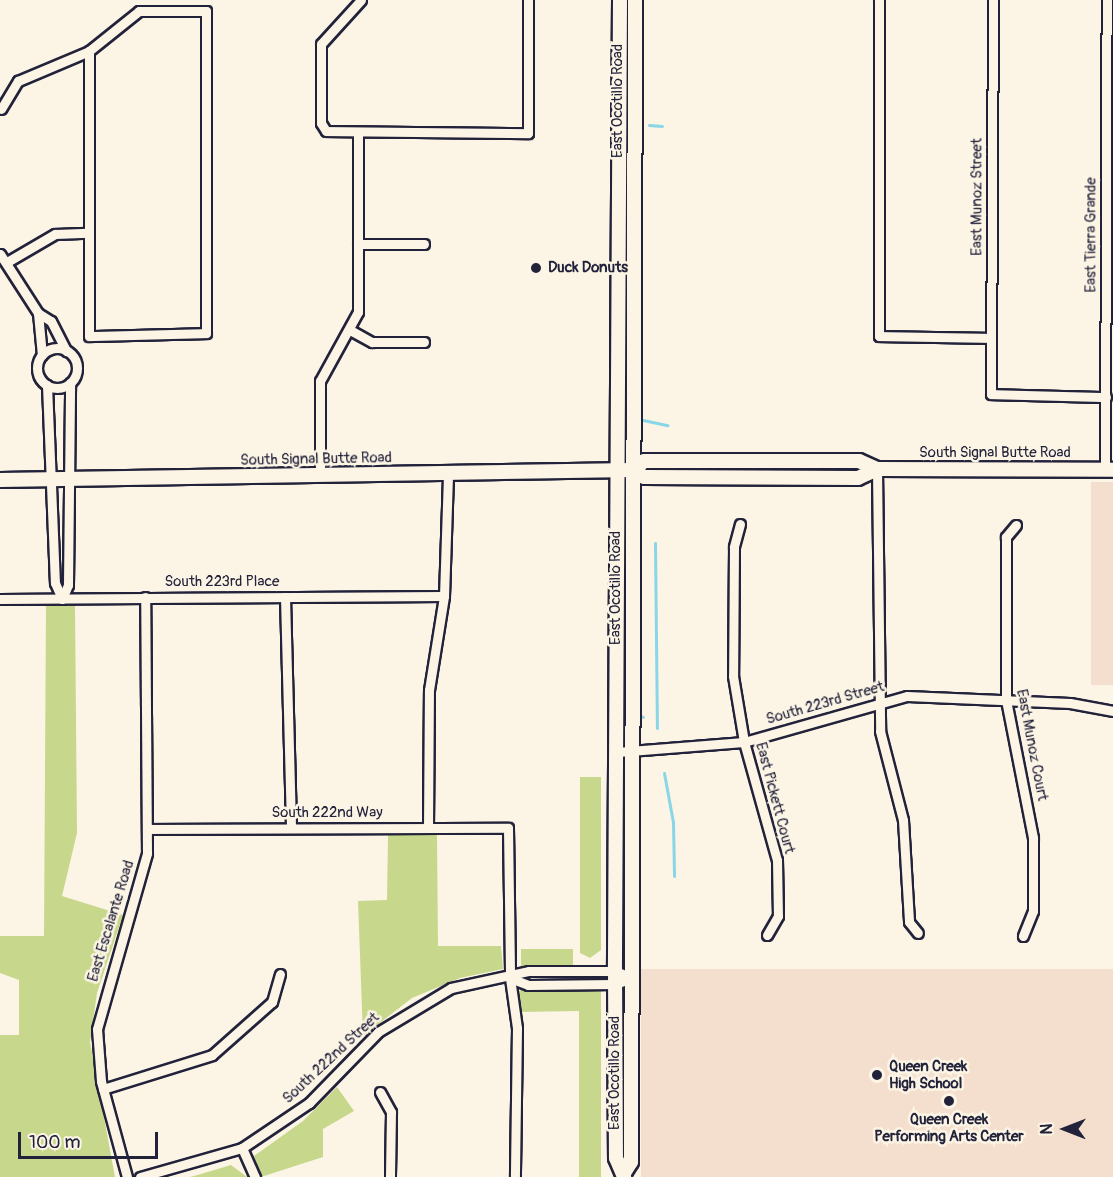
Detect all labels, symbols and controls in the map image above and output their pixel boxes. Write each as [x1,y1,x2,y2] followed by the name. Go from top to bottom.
[609,44,627,158] street label: East Ocotillo Road
[968,138,986,256] street label: East Munoz Street
[1082,177,1100,293] street label: East Tierra Grande
[548,259,628,277] place label: Duck Donuts
[529,261,543,275] marker: Duck Donuts
[919,444,1071,462] street label: South Signal Butte Road
[240,449,392,469] street label: South Signal Butte Road
[607,531,625,645] street label: East Ocotillo Road
[165,573,279,591] street label: South 223rd Place
[764,678,886,728] street label: South 223rd Street
[1012,688,1052,802] street label: East Munoz Court
[751,740,799,856] street label: East Pickett Court
[271,804,383,822] street label: South 222nd Way
[84,858,138,984] street label: East Escalante Road
[279,1009,383,1107] street label: South 222nd Street
[606,1016,624,1130] street label: East Ocotillo Road
[889,1057,967,1092] place label: Queen Creek High School
[870,1068,884,1082] marker: Queen Creek High School
[942,1094,956,1108] marker: Queen Creek Performing Arts Center
[1035,1099,1095,1159] north arrow
[874,1110,1024,1145] place label: Queen Creek Performing Arts Center
[21,1120,160,1158] scale bar
[1037,1124,1057,1134] text: N
[29,1131,81,1154] text: 100 m

